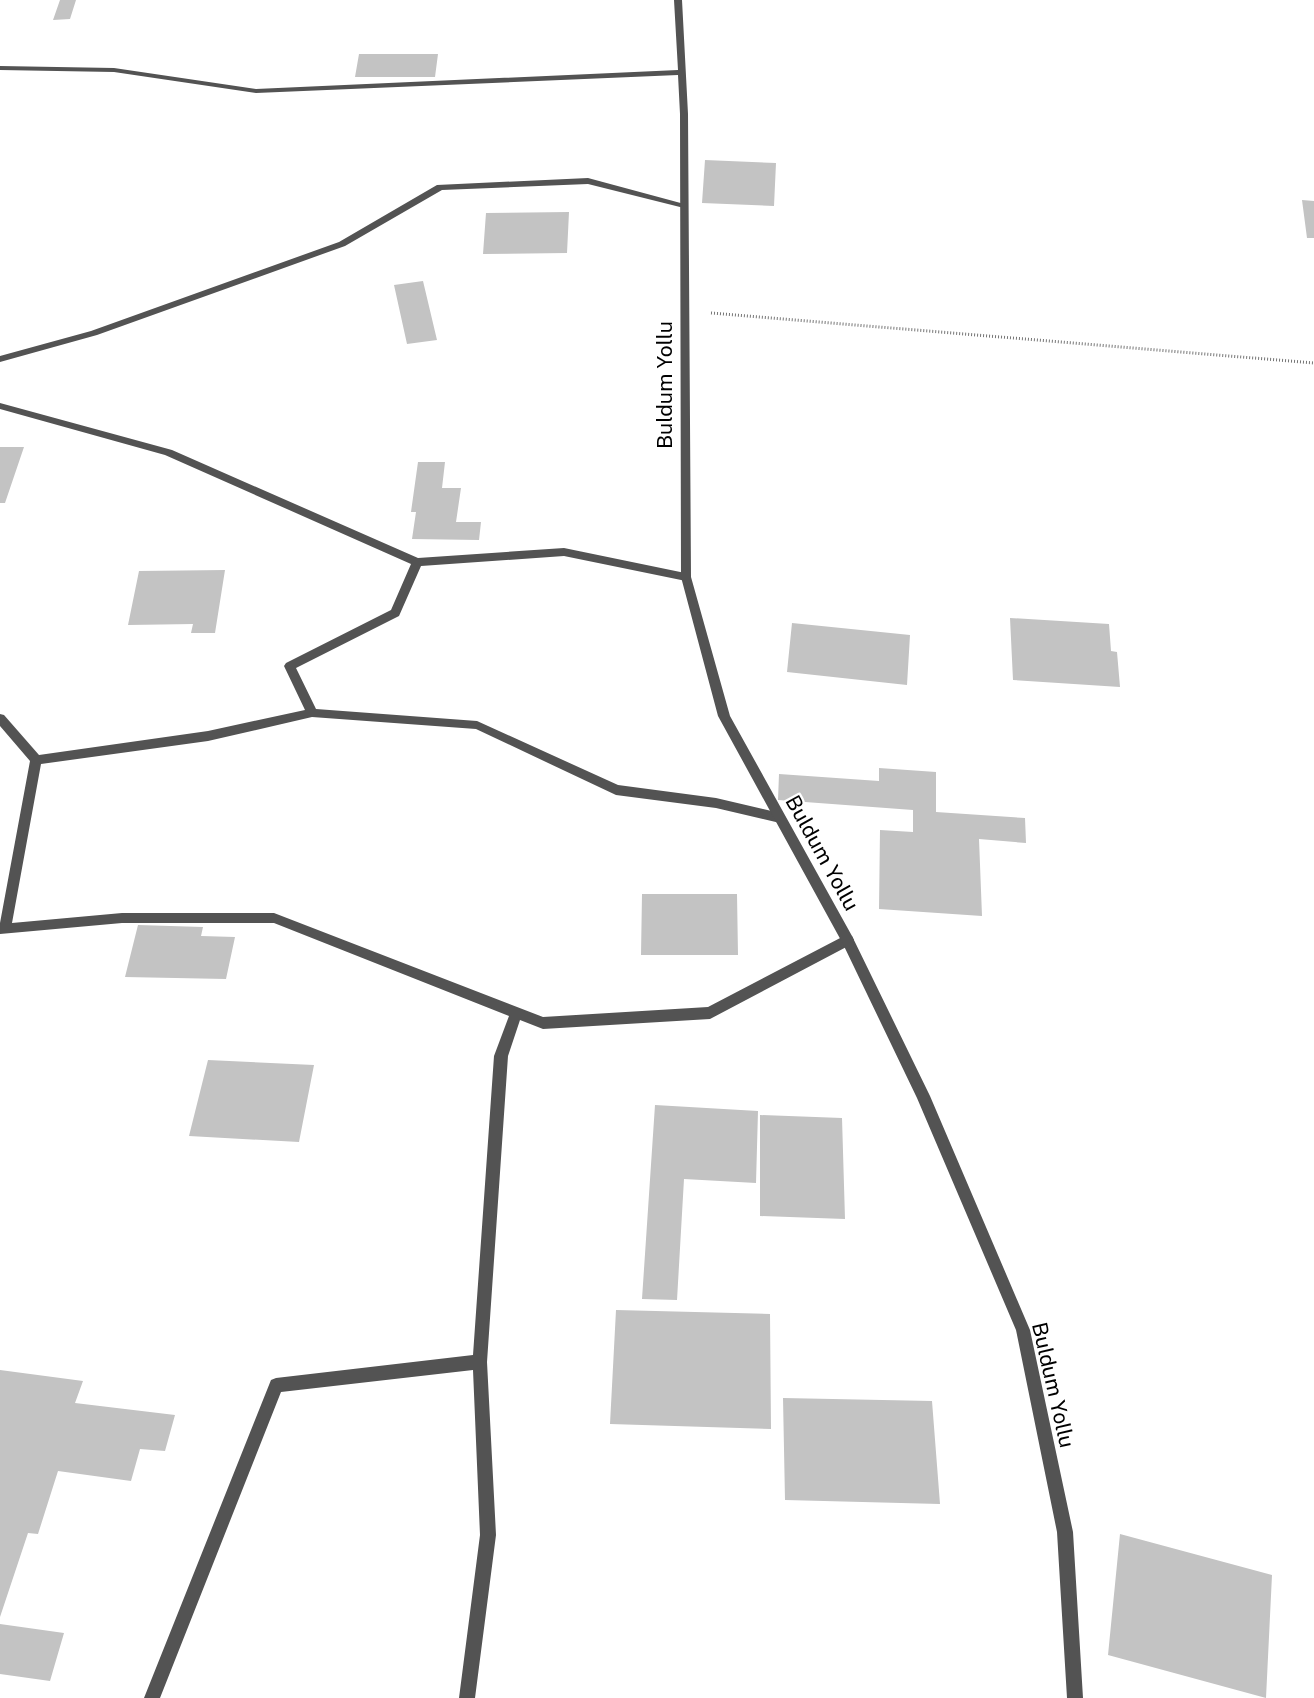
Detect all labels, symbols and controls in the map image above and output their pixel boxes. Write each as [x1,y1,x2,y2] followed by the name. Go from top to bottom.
[652,321,677,449] street label: Buldum Yollu
[780,791,864,915] street label: Buldum Yollu
[1027,1320,1080,1450] street label: Buldum Yollu

